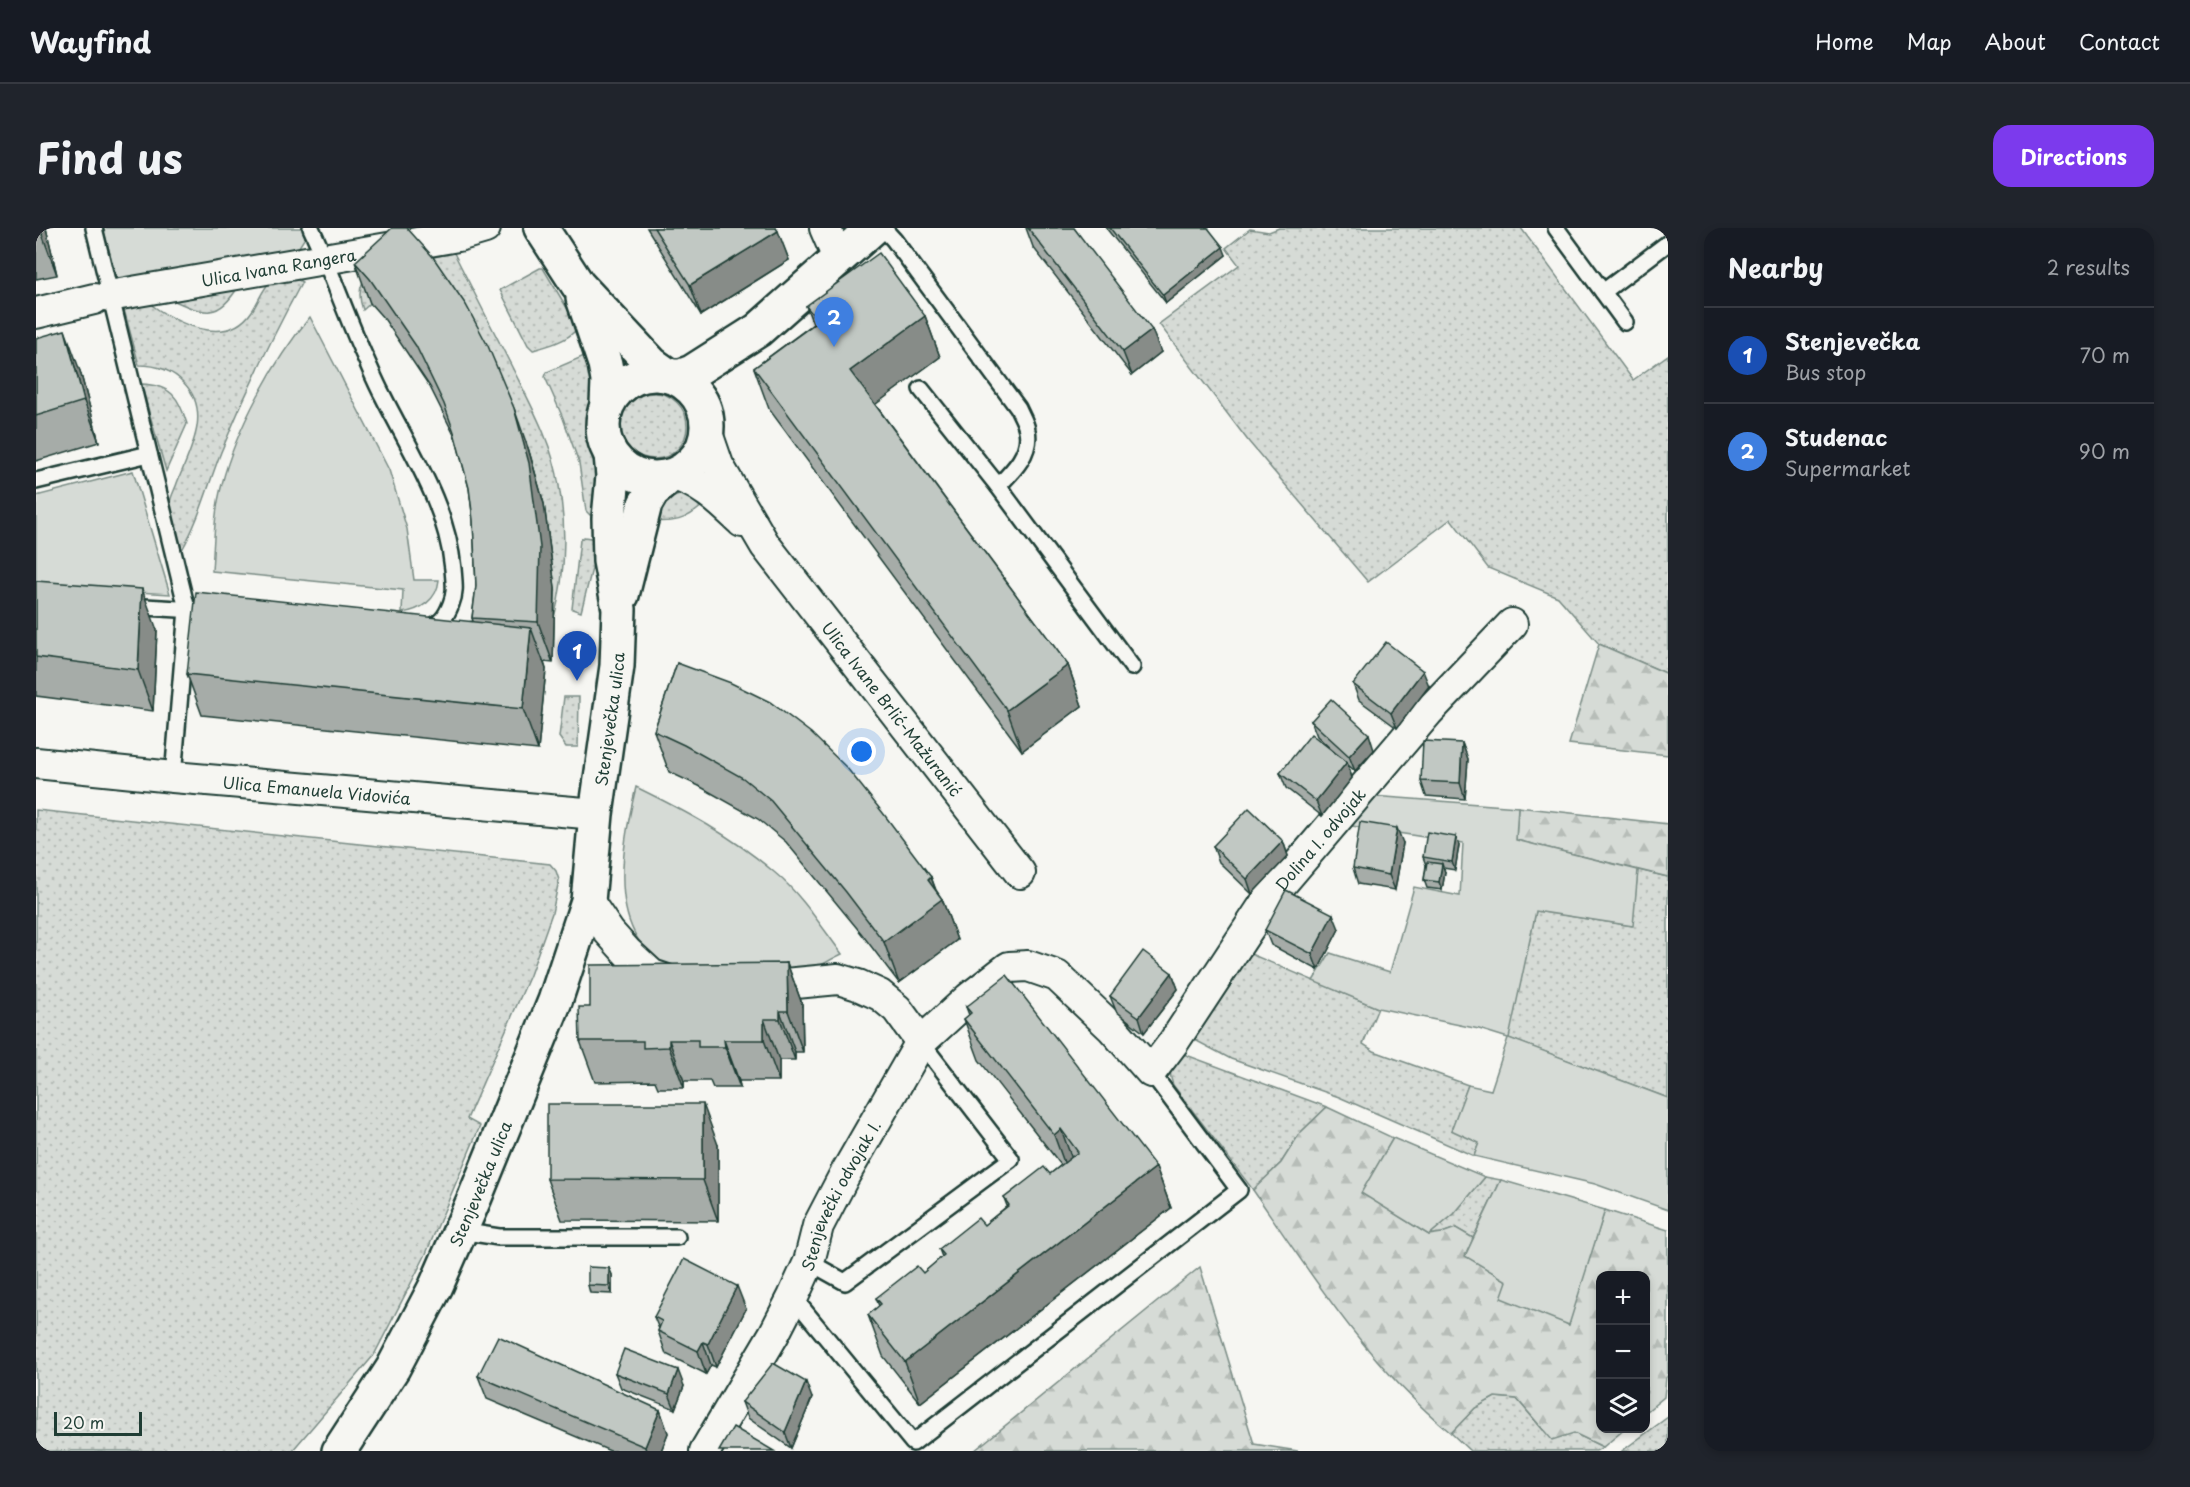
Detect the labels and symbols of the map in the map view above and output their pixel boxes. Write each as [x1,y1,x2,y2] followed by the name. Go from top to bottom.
[199,242,358,292] street label: Ulica Ivana Rangera
[814,298,854,347] pin: 2
[817,616,968,801] street label: Ulica Ivane Brlić-Mažuranić
[558,632,596,681] pin: 1
[588,652,629,787] street label: Stenjevečka ulica
[847,737,876,766] your location
[222,769,412,810] street label: Ulica Emanuela Vidovića
[1269,782,1371,896] street label: Dolina I. odvojak
[795,1115,886,1275] street label: Stenjevečki odvojak I.
[443,1117,517,1250] street label: Stenjevečka ulica
[54,1409,142,1436] scale bar

